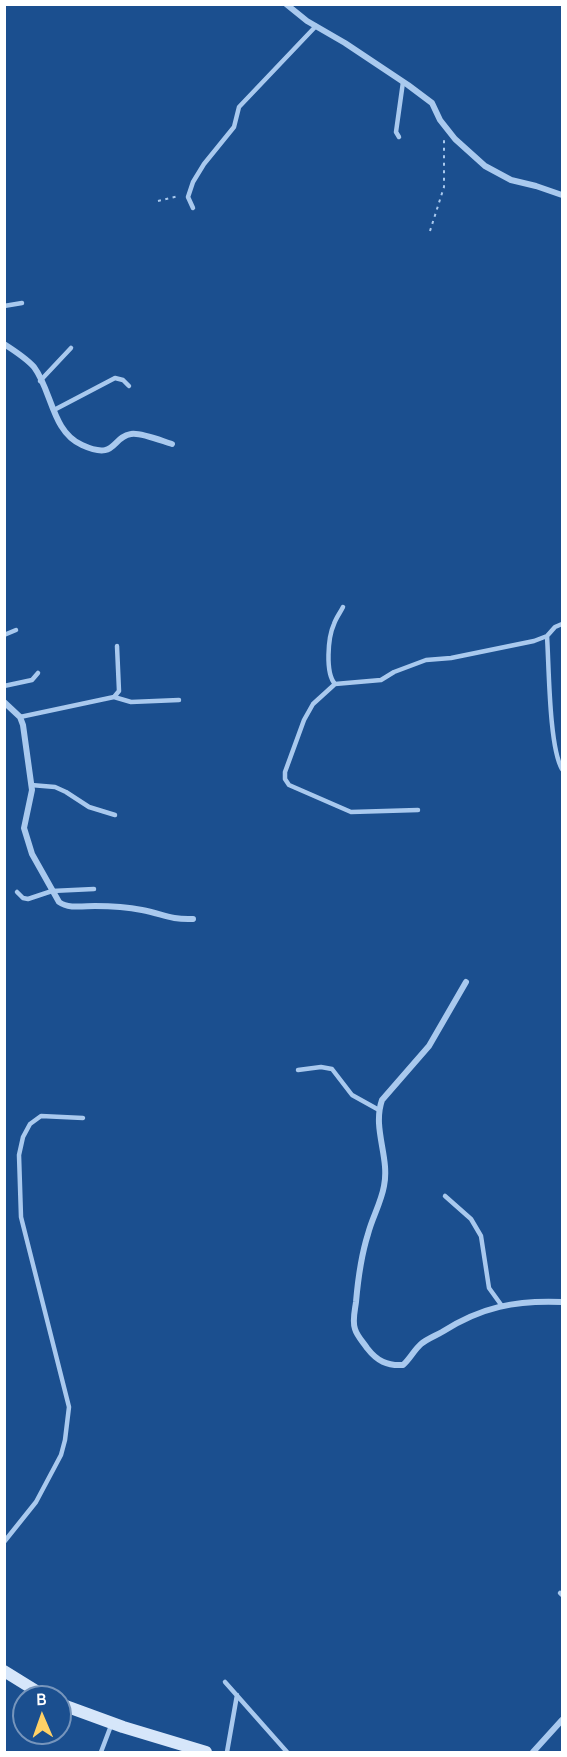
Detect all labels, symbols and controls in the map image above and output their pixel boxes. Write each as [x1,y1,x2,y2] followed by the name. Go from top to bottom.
[12,1685,72,1745] north arrow
[36,1688,47,1710] text: B

